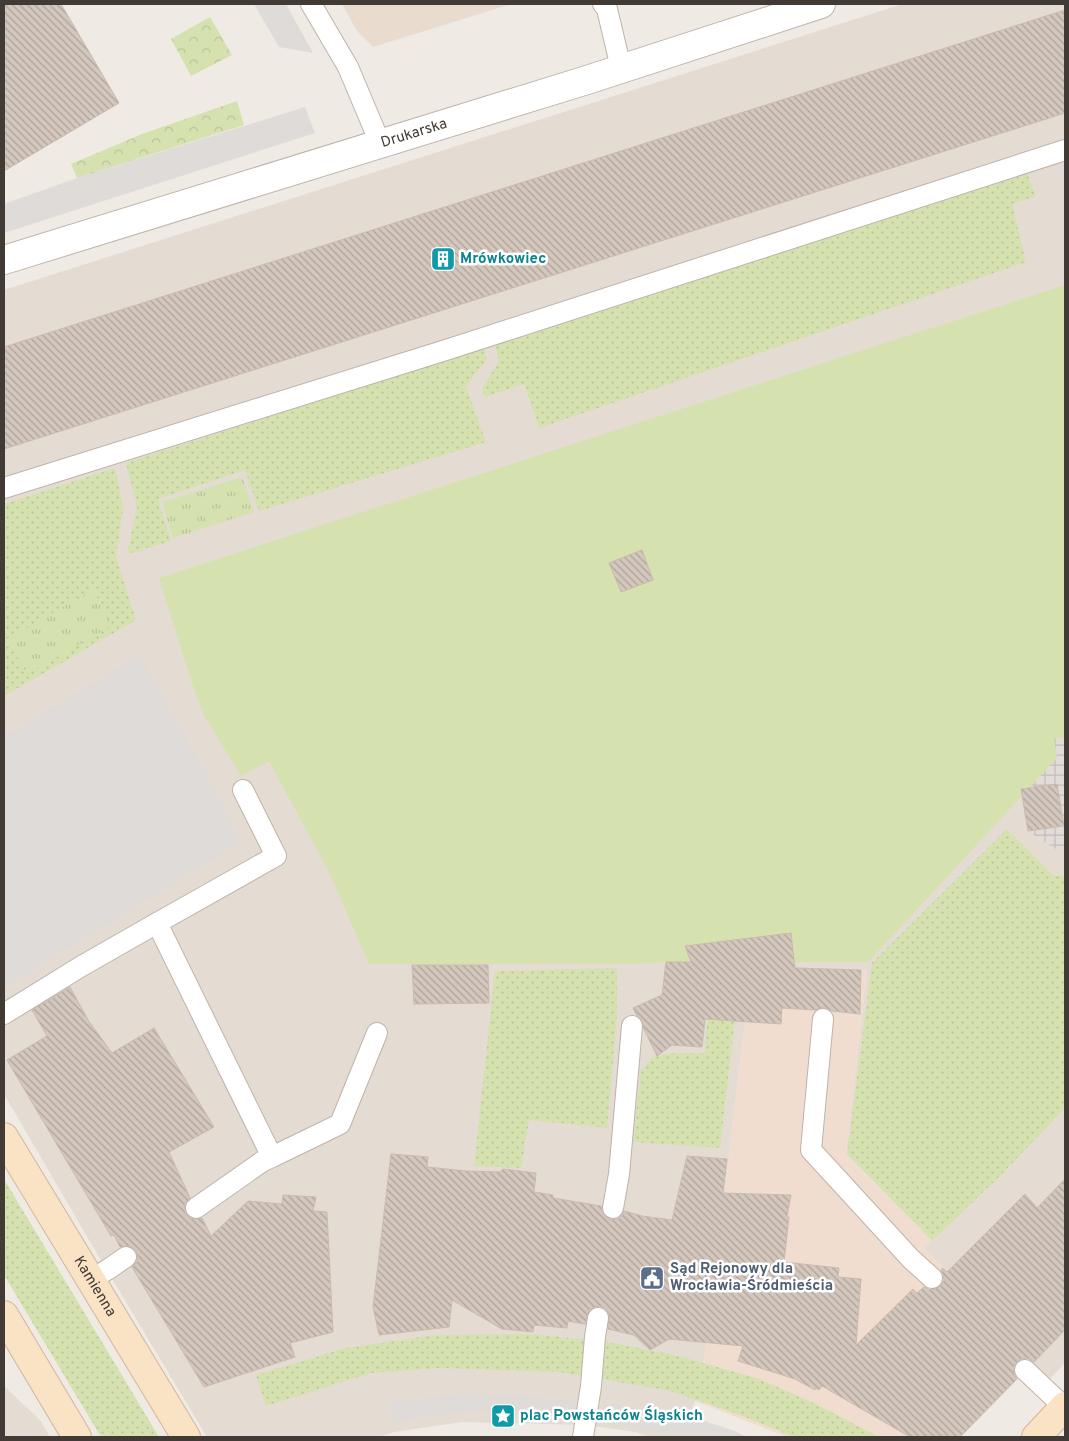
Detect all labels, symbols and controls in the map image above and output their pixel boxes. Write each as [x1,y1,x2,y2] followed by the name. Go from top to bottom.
[378,114,449,153] street label: Drukarska
[430,246,456,272] building icon: Mrówkowiec
[460,250,546,269] place label: Mrówkowiec
[69,1253,120,1320] street label: Kamienna
[670,1260,833,1296] place label: Sąd Rejonowy dla Wrocławia-Śródmieścia
[639,1265,665,1291] public building icon: Sąd Rejonowy dla Wrocławia-Śródmieścia
[490,1403,516,1429] place icon: plac Powstańców Śląskich
[520,1405,703,1426] place label: plac Powstańców Śląskich

